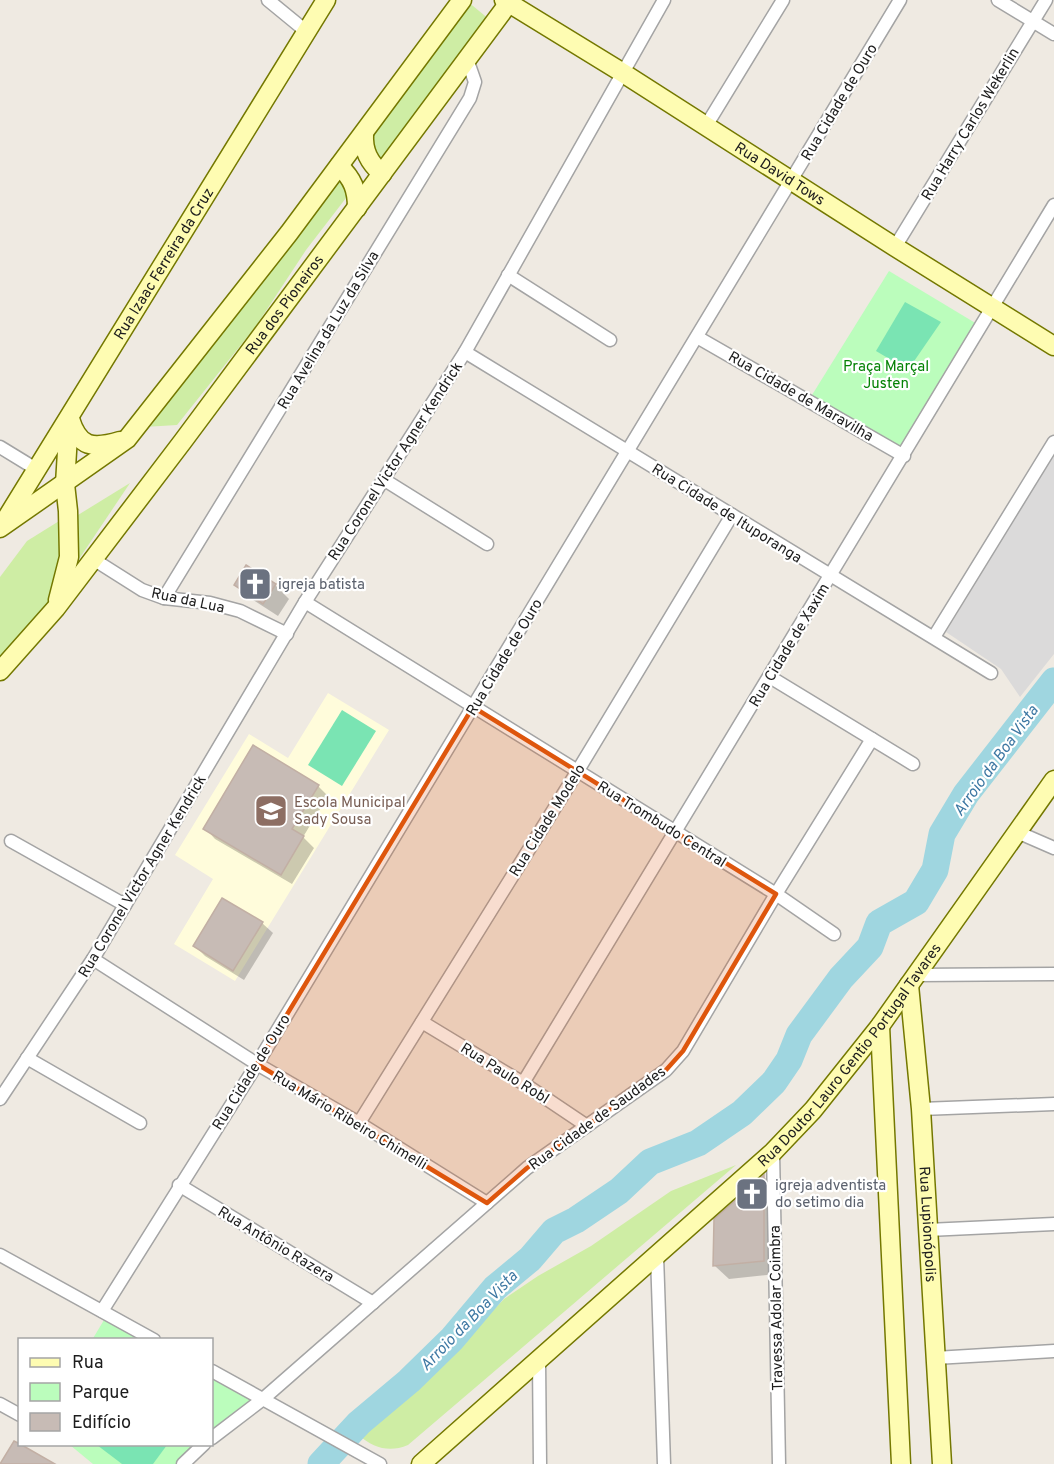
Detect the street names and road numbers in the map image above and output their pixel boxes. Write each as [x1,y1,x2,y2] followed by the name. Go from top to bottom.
[798,41,883,165] street label: Rua Cidade de Ouro
[918,45,1025,205] street label: Rua Harry Carlos Wekerlin
[730,139,828,211] street label: Rua David Tows
[111,185,219,344] street label: Rua Izaac Ferreira da Cruz
[274,248,384,413] street label: Rua Avelina da Luz da Silva
[242,252,329,359] street label: Rua dos Pioneiros
[724,348,876,447] street label: Rua Cidade de Maravilha
[325,359,468,565] street label: Rua Coronel Victor Agner Kendrick
[648,460,805,568] street label: Rua Cidade de Ituporanga
[746,580,835,711] street label: Rua Cidade de Xaxim
[149,584,226,618] street label: Rua da Lua
[463,596,548,720] street label: Rua Cidade de Ouro
[506,761,591,881] street label: Rua Cidade Modelo
[75,772,212,982] street label: Rua Coronel Victor Agner Kendrick
[593,778,729,873] street label: Rua Trombudo Central
[755,940,946,1172] street label: Rua Doutor Lauro Gentio Portugal Tavares
[209,1011,296,1134] street label: Rua Cidade de Ouro
[456,1039,552,1109] street label: Rua Paulo Robl
[526,1063,670,1175] street label: Rua Cidade de Saudades
[268,1067,430,1175] street label: Rua Mário Ribeiro Chimelli
[913,1166,939,1283] street label: Rua Lupionópolis
[214,1203,337,1288] street label: Rua Antônio Razera
[767,1225,788,1391] street label: Travessa Adolar Coimbra

